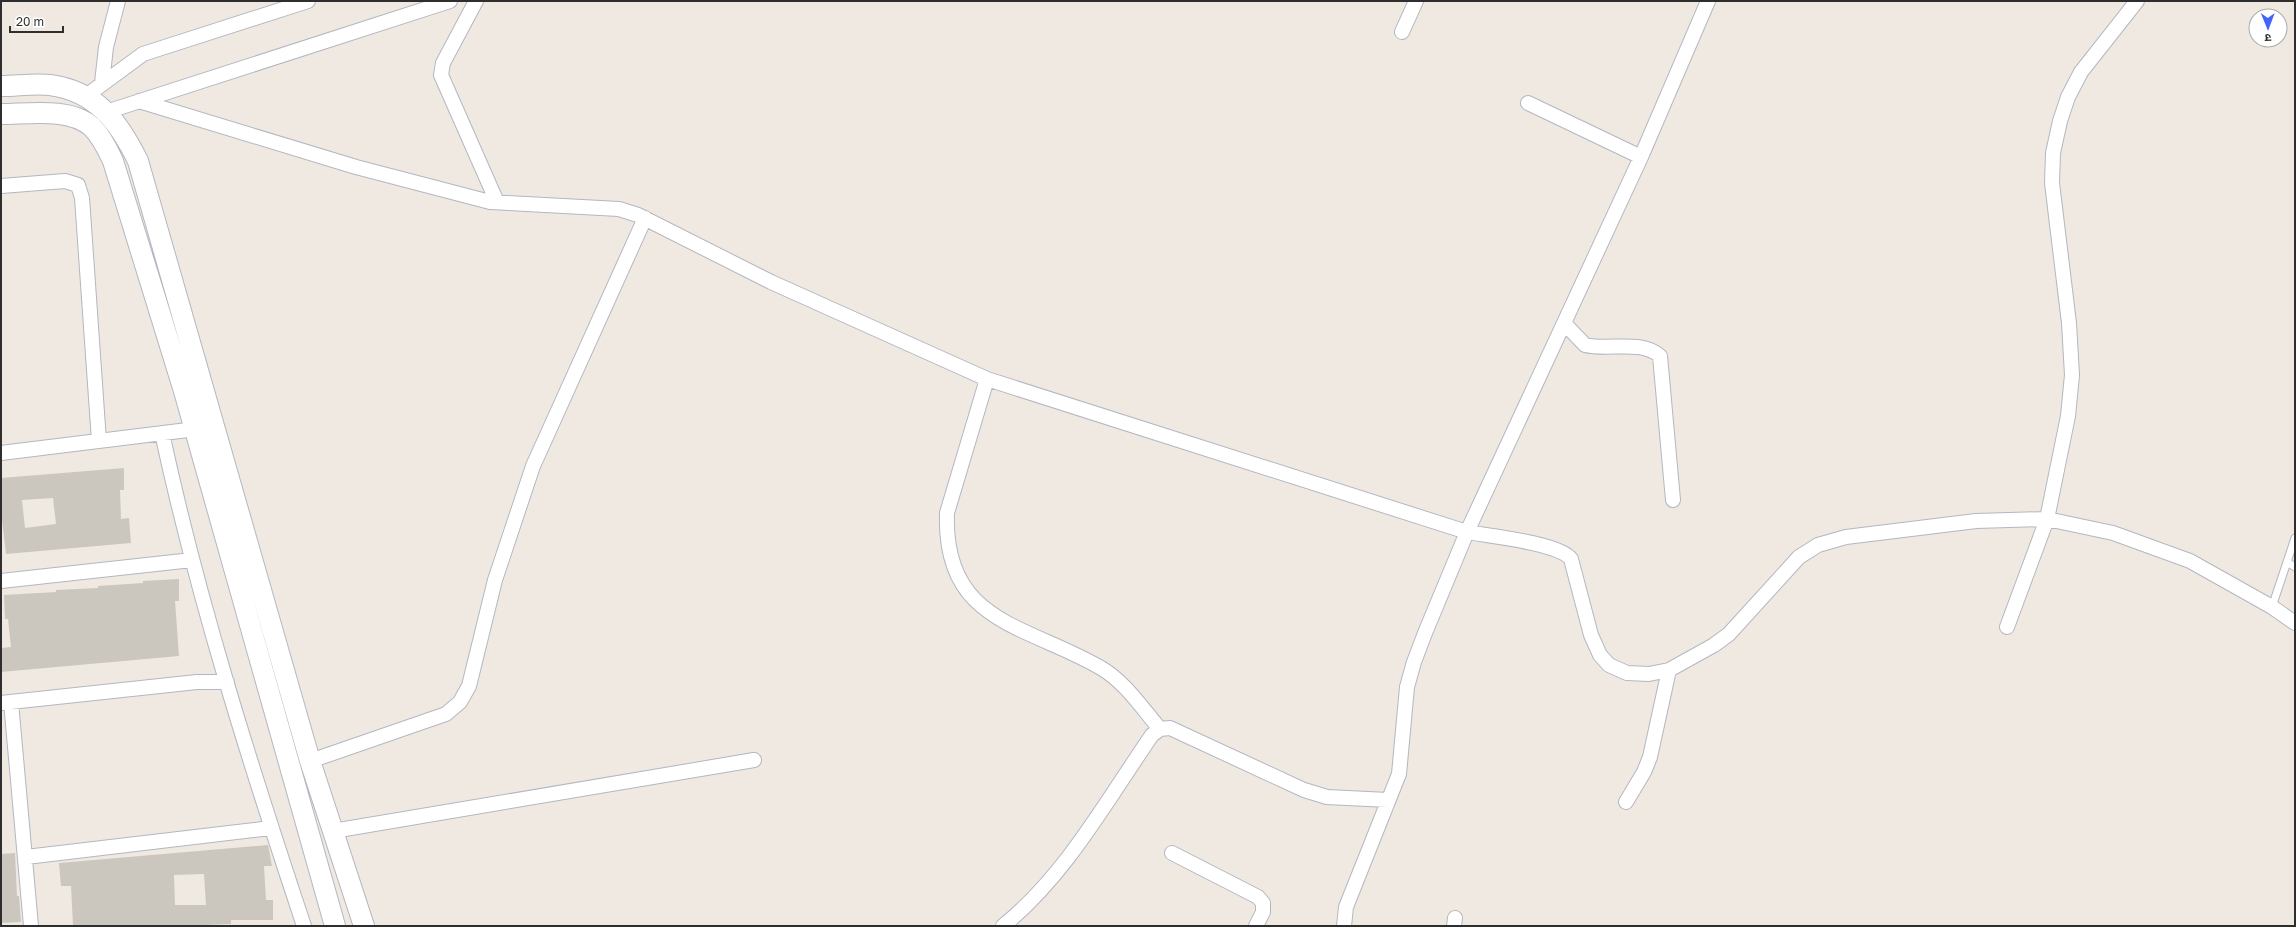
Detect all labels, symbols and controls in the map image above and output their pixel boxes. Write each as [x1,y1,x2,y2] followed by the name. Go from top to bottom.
[10,8,63,34] scale bar
[2248,8,2288,48] north arrow
[16,14,44,29] text: 20 m
[2264,32,2272,45] text: उ

